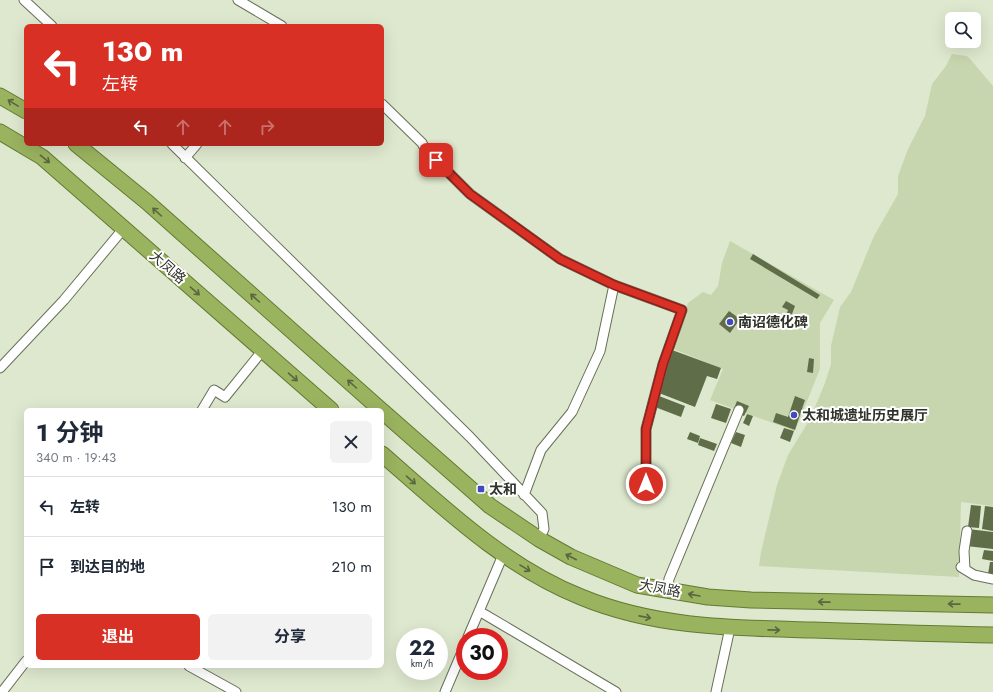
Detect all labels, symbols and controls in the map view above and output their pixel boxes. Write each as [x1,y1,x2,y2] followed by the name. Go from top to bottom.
[945,12,981,48] map controls
[945,12,981,48] button: search
[102,31,184,72] text: 130 m
[36,40,88,92] icon: left
[102,71,138,97] text: 左转
[7,99,19,107] one-way arrow
[130,116,152,138] icon: left
[172,116,194,138] icon: ahead
[214,116,236,138] icon: ahead
[256,116,278,138] icon: right
[419,143,453,177] pin
[425,149,447,171] icon: arrive
[40,155,50,164] one-way arrow
[152,207,162,216] one-way arrow
[146,246,190,288] street label: 大凤路
[190,287,201,296] one-way arrow
[250,294,260,303] one-way arrow
[738,312,808,332] place label: 南诏德化碑
[725,317,735,327] marker: 南诏德化碑
[288,372,298,381] one-way arrow
[347,379,357,389] one-way arrow
[802,405,928,425] place label: 太和城遗址历史展厅
[789,410,799,420] marker: 太和城遗址历史展厅
[36,415,103,450] text: 1 分钟
[330,421,372,463] button: close
[36,448,116,467] text: 340 m · 19:43
[625,463,667,505] position arrow
[406,475,417,484] one-way arrow
[489,479,517,499] place label: 太和
[476,484,486,494] marker: 太和
[36,496,58,518] icon: left
[70,496,100,518] text: 左转
[332,496,372,518] text: 130 m
[565,553,577,560] one-way arrow
[36,556,58,578] icon: arrive
[70,556,145,578] text: 到达目的地
[332,556,372,578] text: 210 m
[519,564,531,572] one-way arrow
[637,574,683,602] street label: 大凤路
[688,591,701,599] one-way arrow
[818,598,831,605] one-way arrow
[948,601,961,608] one-way arrow
[638,613,651,621] one-way arrow
[36,614,200,660] button: 退出
[208,614,372,660] button: 分享
[767,626,780,634] one-way arrow
[456,628,508,680] speed limit sign: 30
[409,634,435,663] text: 22
[411,656,433,671] text: km/h

